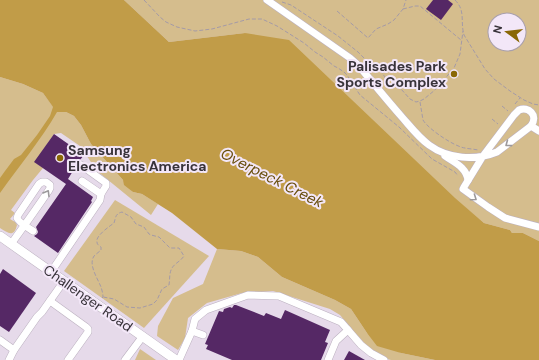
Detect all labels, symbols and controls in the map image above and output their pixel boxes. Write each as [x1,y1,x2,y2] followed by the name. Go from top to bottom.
[487,12,527,52] north arrow
[490,24,505,35] text: N
[336,57,446,91] place label: Palisades Park Sports Complex
[449,69,459,79] marker: Palisades Park Sports Complex
[506,139,513,146] one-way arrow
[68,141,206,175] place label: Samsung Electronics America
[217,143,327,213] water label: Overpeck Creek
[55,153,65,163] marker: Samsung Electronics America
[42,190,49,197] one-way arrow
[470,193,477,201] one-way arrow
[40,261,136,335] street label: Challenger Road

